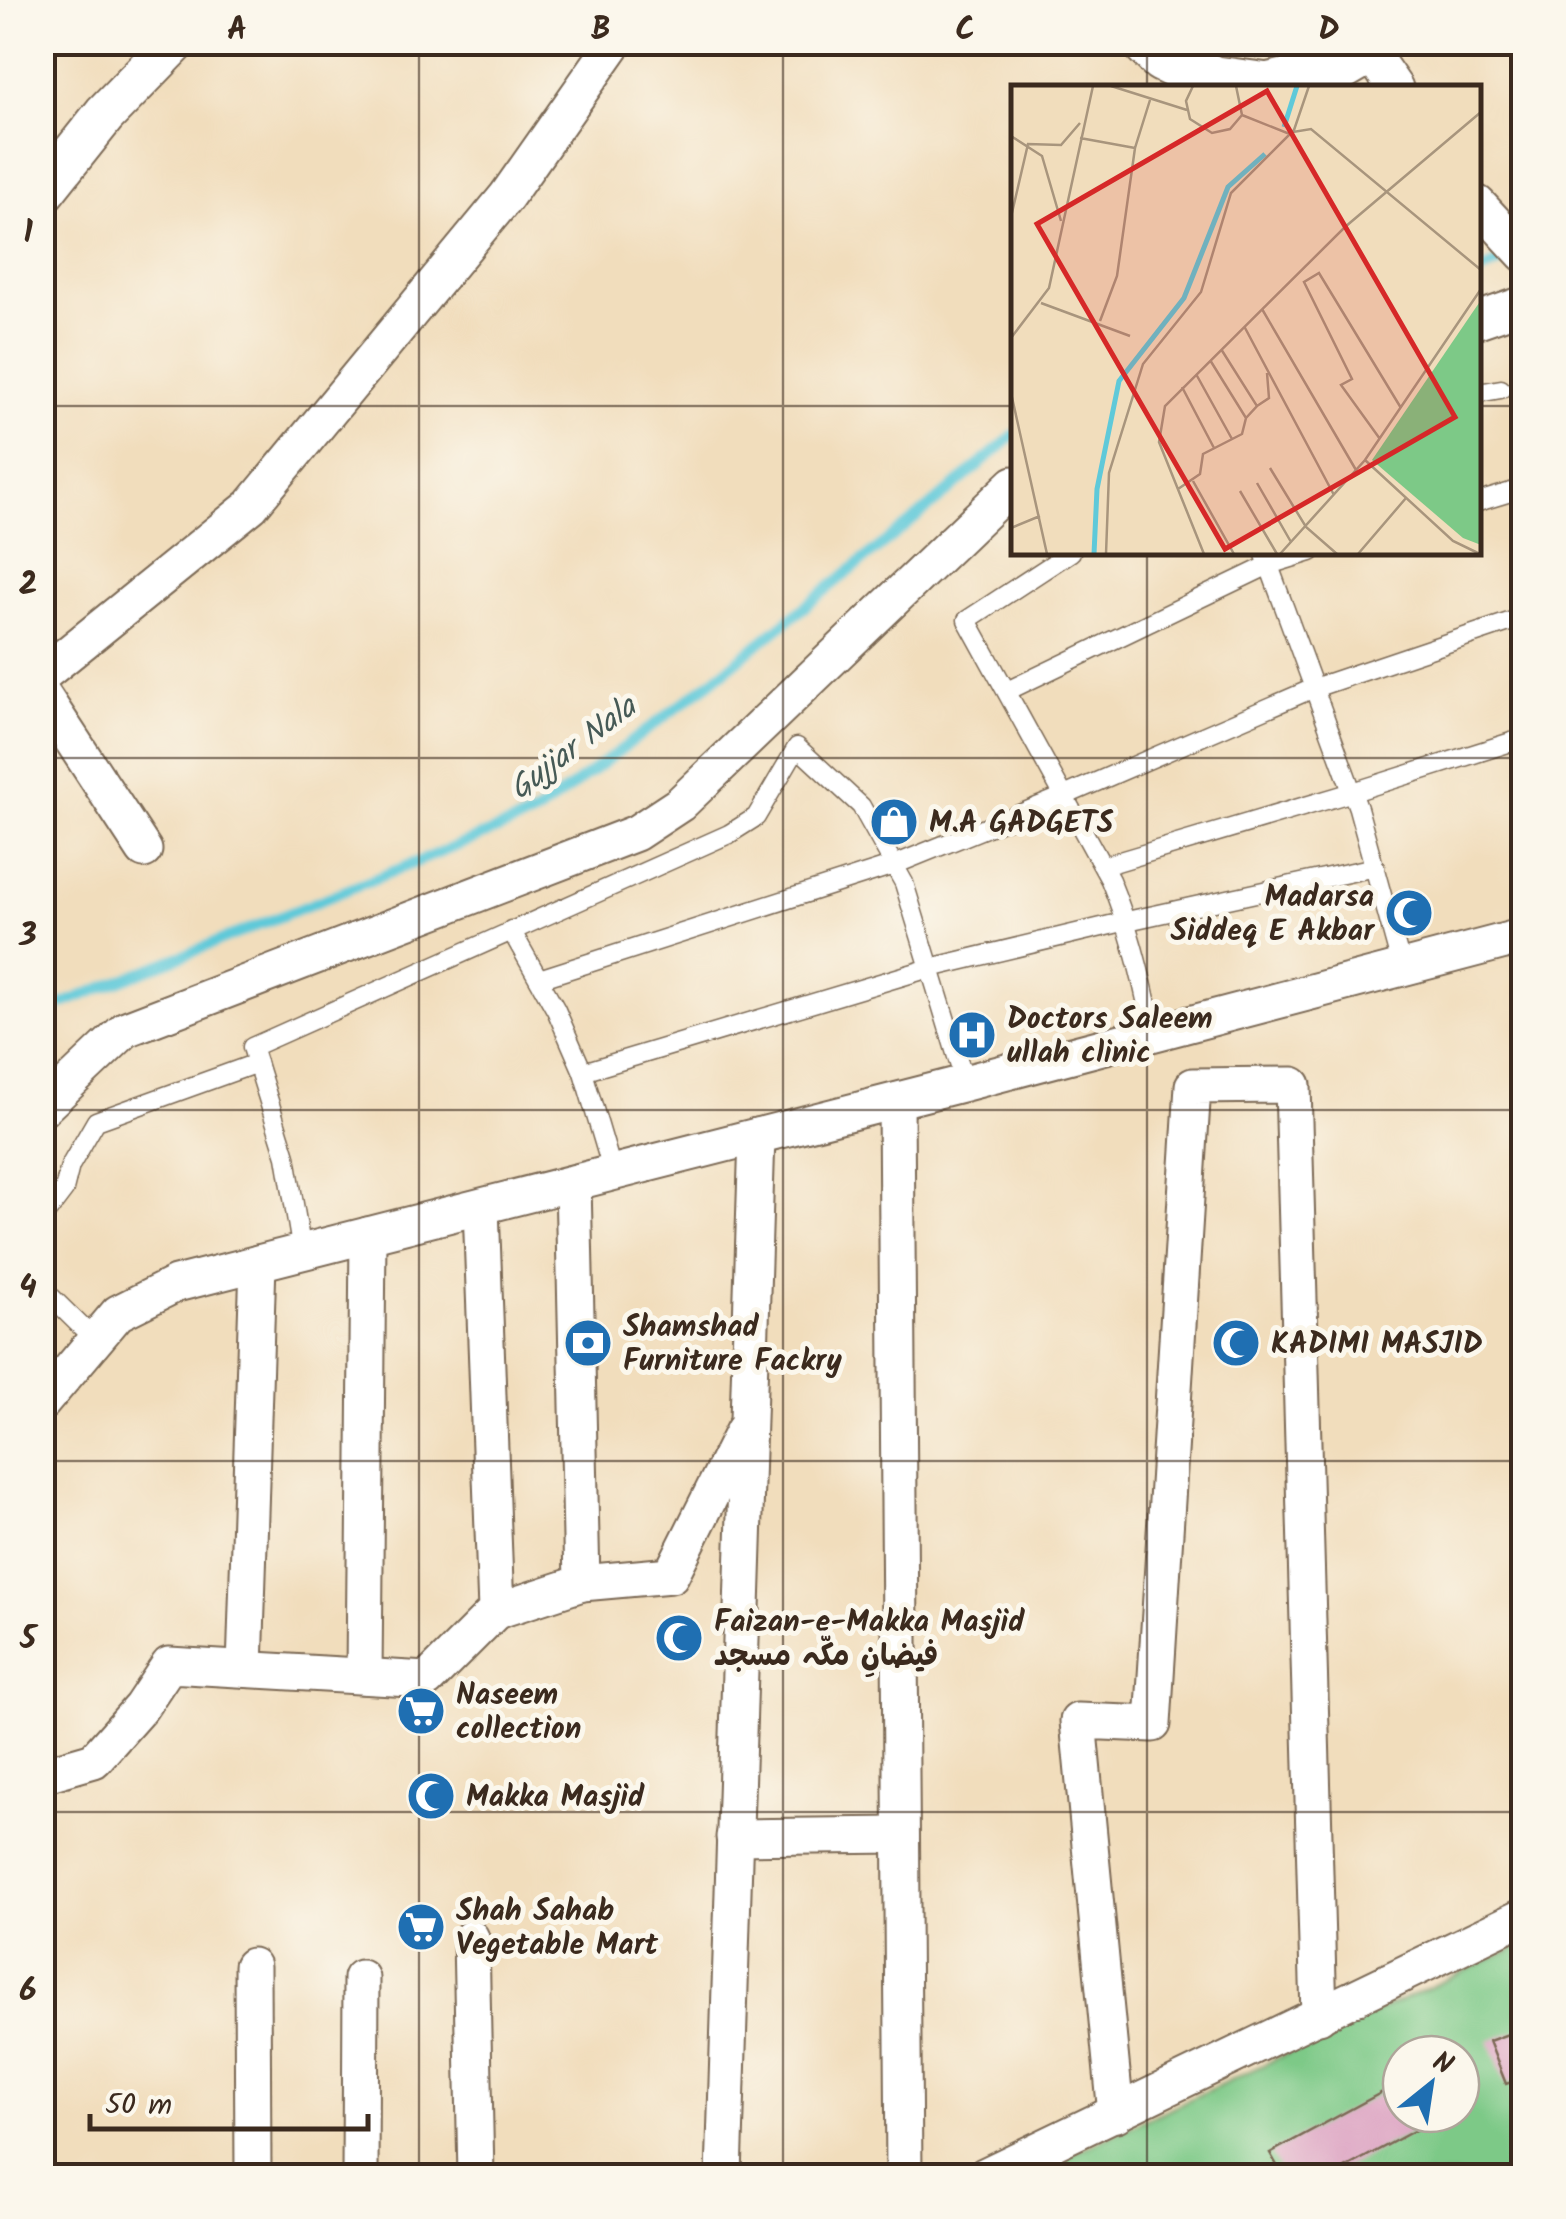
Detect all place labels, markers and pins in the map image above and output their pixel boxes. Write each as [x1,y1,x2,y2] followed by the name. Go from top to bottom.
[868,796,920,848] shop icon: M.A GADGETS
[929,800,1114,848] place label: M.A GADGETS
[1171,874,1375,956] place label: Madarsa Siddeq E Akbar
[1383,887,1435,939] mosque icon: Madarsa Siddeq E Akbar
[1007,996,1213,1078] place label: Doctors Saleem ullah clinic
[946,1009,998,1061] hospital icon: Doctors Saleem ullah clinic
[623,1304,842,1386] place label: Shamshad Furniture Fackry
[562,1317,614,1369] bank icon: Shamshad Furniture Fackry
[1210,1317,1262,1369] mosque icon: KADIMI MASJID
[1271,1321,1483,1369] place label: KADIMI MASJID
[714,1599,1025,1681] place label: Faizan-e-Makka Masjid فیضانِ مکّہ مسجد
[653,1612,705,1664] mosque icon: Faizan-e-Makka Masjid فیضانِ مکّہ مسجد
[456,1672,581,1754] place label: Naseem collection
[395,1685,447,1737] supermarket icon: Naseem collection
[405,1770,457,1822] mosque icon: Makka Masjid
[466,1774,645,1822] place label: Makka Masjid
[456,1888,659,1970] place label: Shah Sahab Vegetable Mart
[395,1901,447,1953] supermarket icon: Shah Sahab Vegetable Mart

